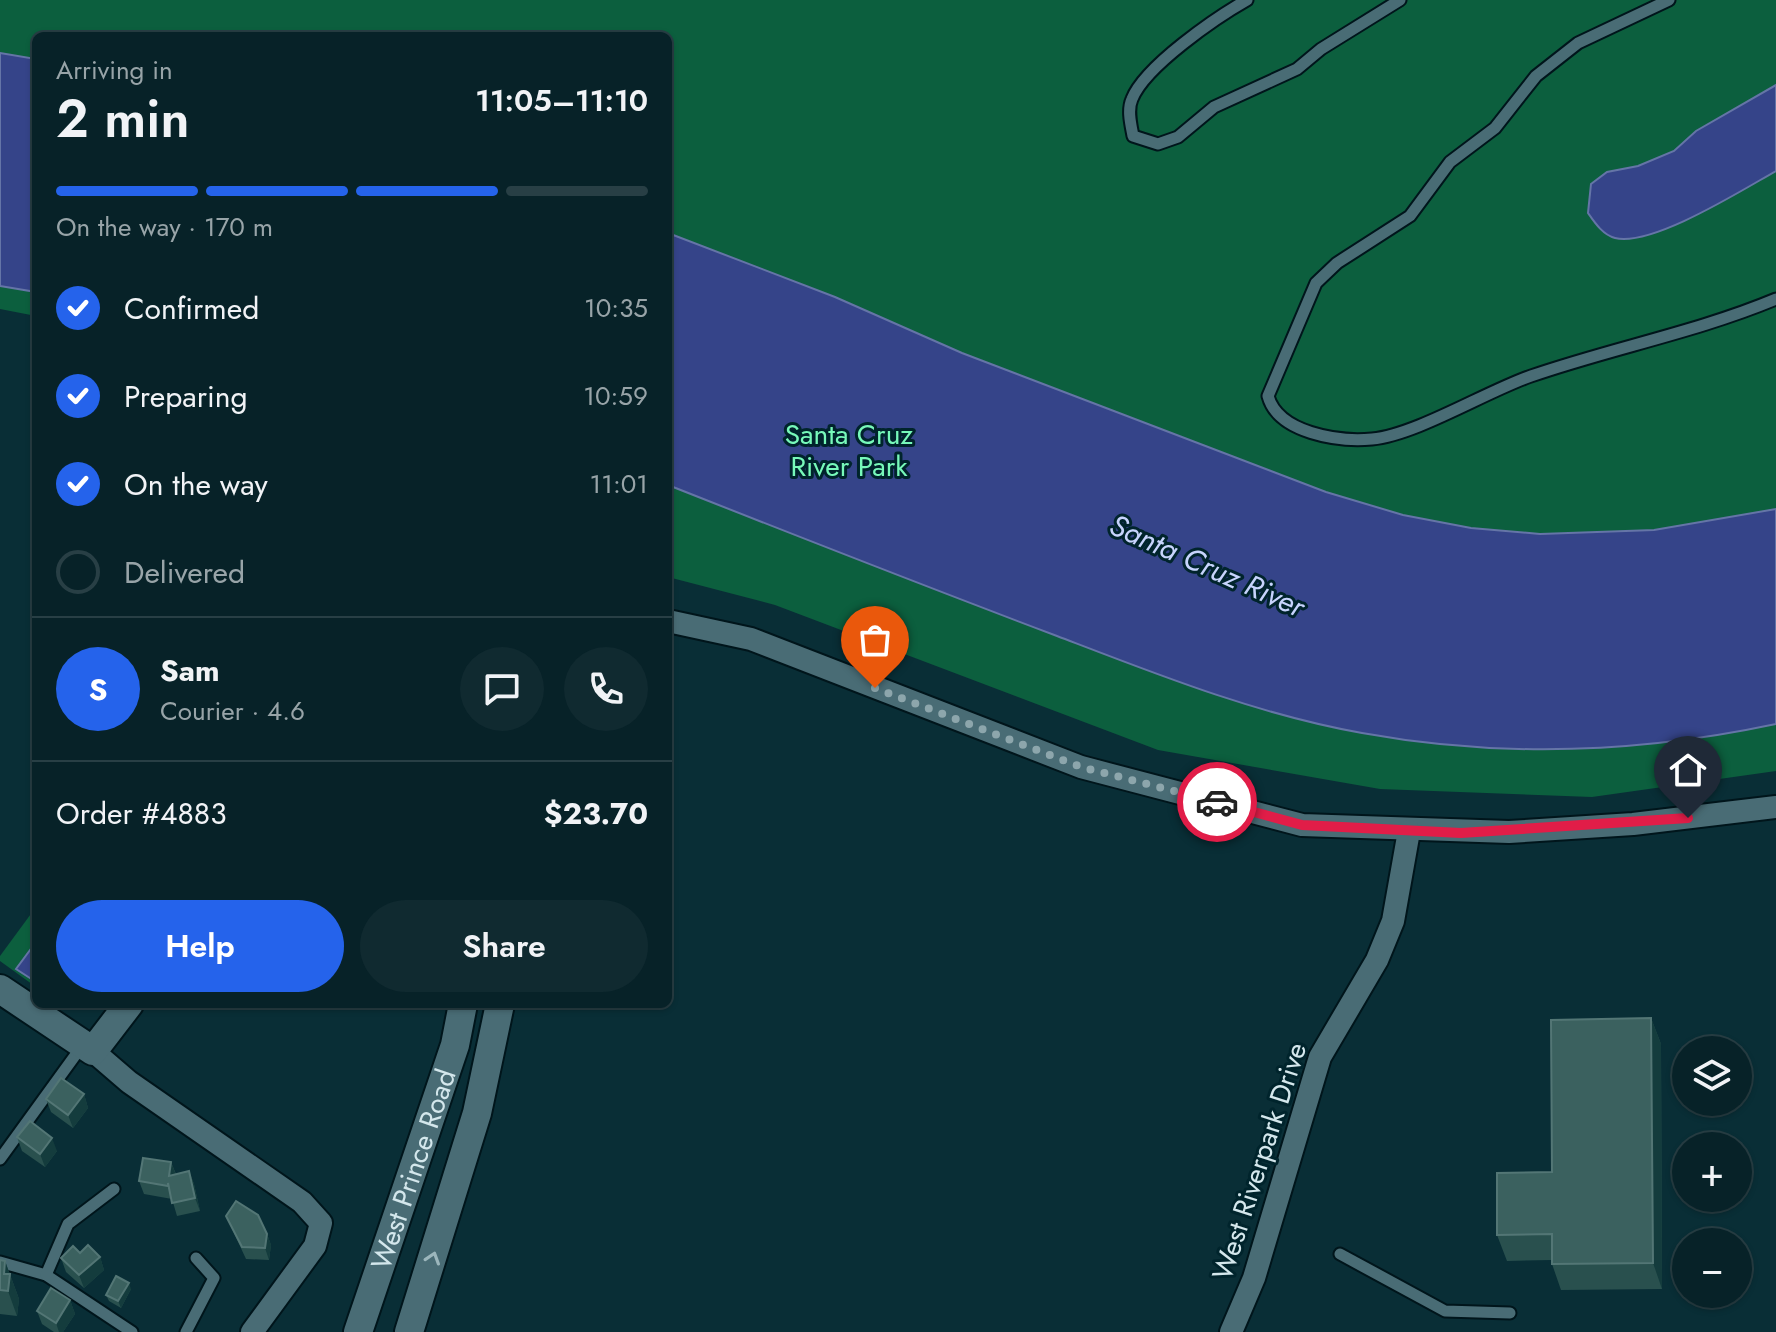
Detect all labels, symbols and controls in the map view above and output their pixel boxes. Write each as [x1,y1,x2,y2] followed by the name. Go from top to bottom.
[56,51,173,89] text: Arriving in
[475,79,648,122] text: 11:05–11:10
[56,81,189,157] text: 2 min
[56,208,273,246] text: On the way · 170 m
[56,286,100,330] icon: check
[124,287,259,330] text: Confirmed
[584,289,648,327] text: 10:35
[56,374,100,418] icon: check
[124,375,248,418] text: Preparing
[583,377,648,415] text: 10:59
[785,414,913,487] park label: Santa Cruz River Park
[56,462,100,506] icon: check
[124,463,268,506] text: On the way
[589,465,648,503] text: 11:01
[1103,503,1313,629] water label: Santa Cruz River
[124,551,245,594] text: Delivered
[841,606,909,688] pin
[853,618,897,662] icon: bag
[460,647,544,731] button: chat
[564,647,648,731] button: phone
[160,649,220,692] text: Sam
[89,668,107,711] text: S
[160,692,305,730] text: Courier · 4.6
[1654,736,1722,818] pin
[1666,748,1710,792] icon: home
[1177,762,1257,842] courier
[1195,780,1239,824] icon: car
[56,792,227,835] text: Order #4883
[544,792,648,835] text: $23.70
[56,900,344,992] button: Help
[360,900,648,992] button: Share
[1672,1036,1752,1308] map controls
[1672,1036,1752,1116] button: layers
[1202,1037,1317,1285] street label: West Riverpark Drive
[361,1063,466,1275] street label: West Prince Road
[1672,1132,1752,1212] button: +
[1672,1228,1752,1308] button: −
[424,1252,440,1266] one-way arrow

